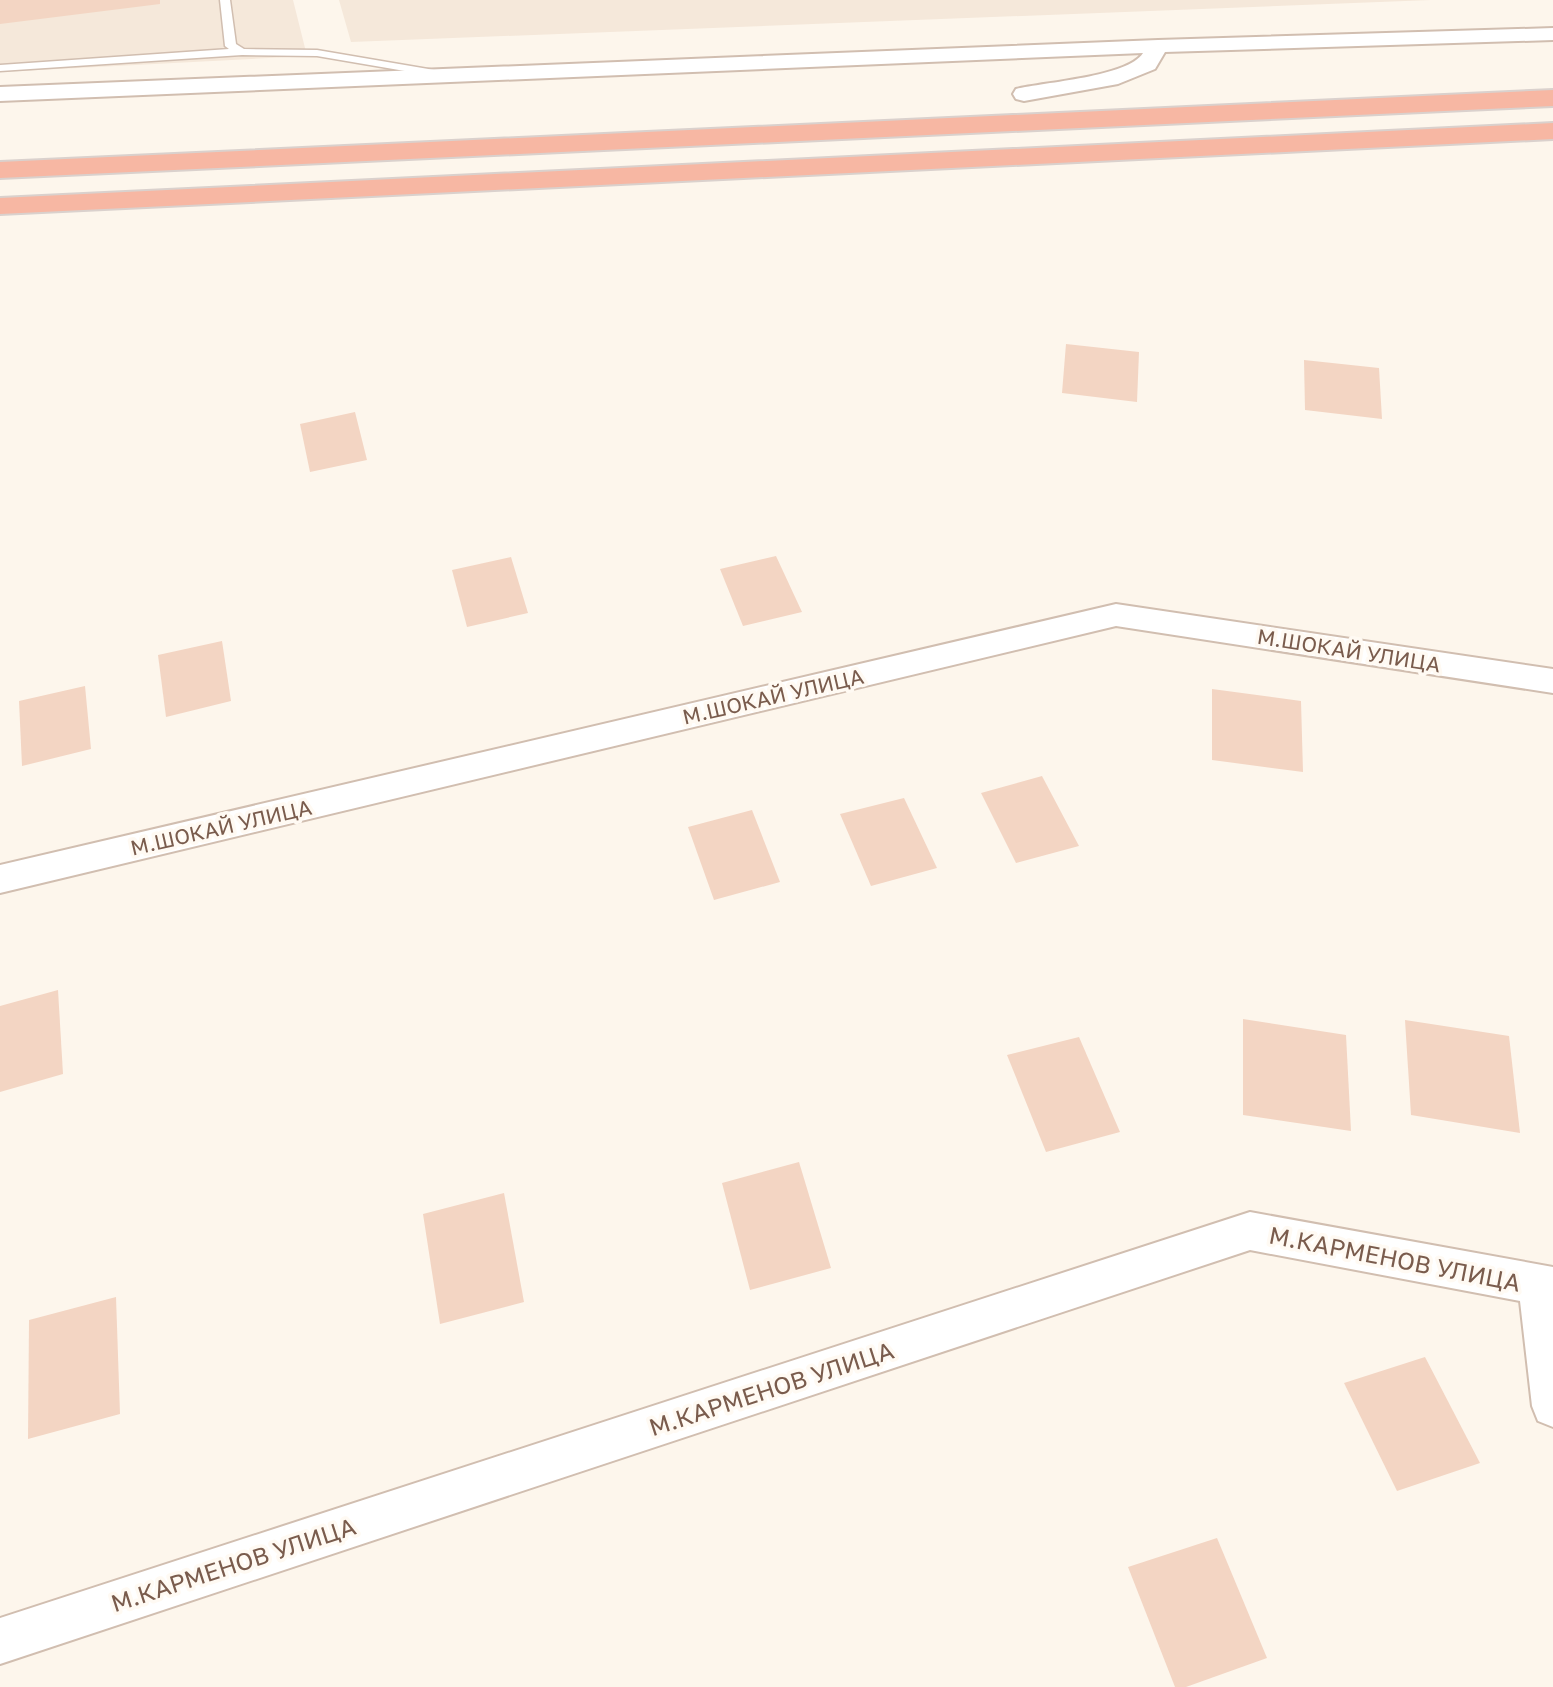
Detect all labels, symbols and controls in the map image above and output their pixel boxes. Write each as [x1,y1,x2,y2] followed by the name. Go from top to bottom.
[1255,623,1443,677] street label: М.ШОКАЙ УЛИЦА
[680,662,866,730] street label: М.ШОКАЙ УЛИЦА
[128,793,314,861] street label: М.ШОКАЙ УЛИЦА
[1267,1219,1523,1297] street label: М.КАРМЕНОВ УЛИЦА
[645,1335,897,1441] street label: М.КАРМЕНОВ УЛИЦА
[107,1511,359,1617] street label: М.КАРМЕНОВ УЛИЦА

